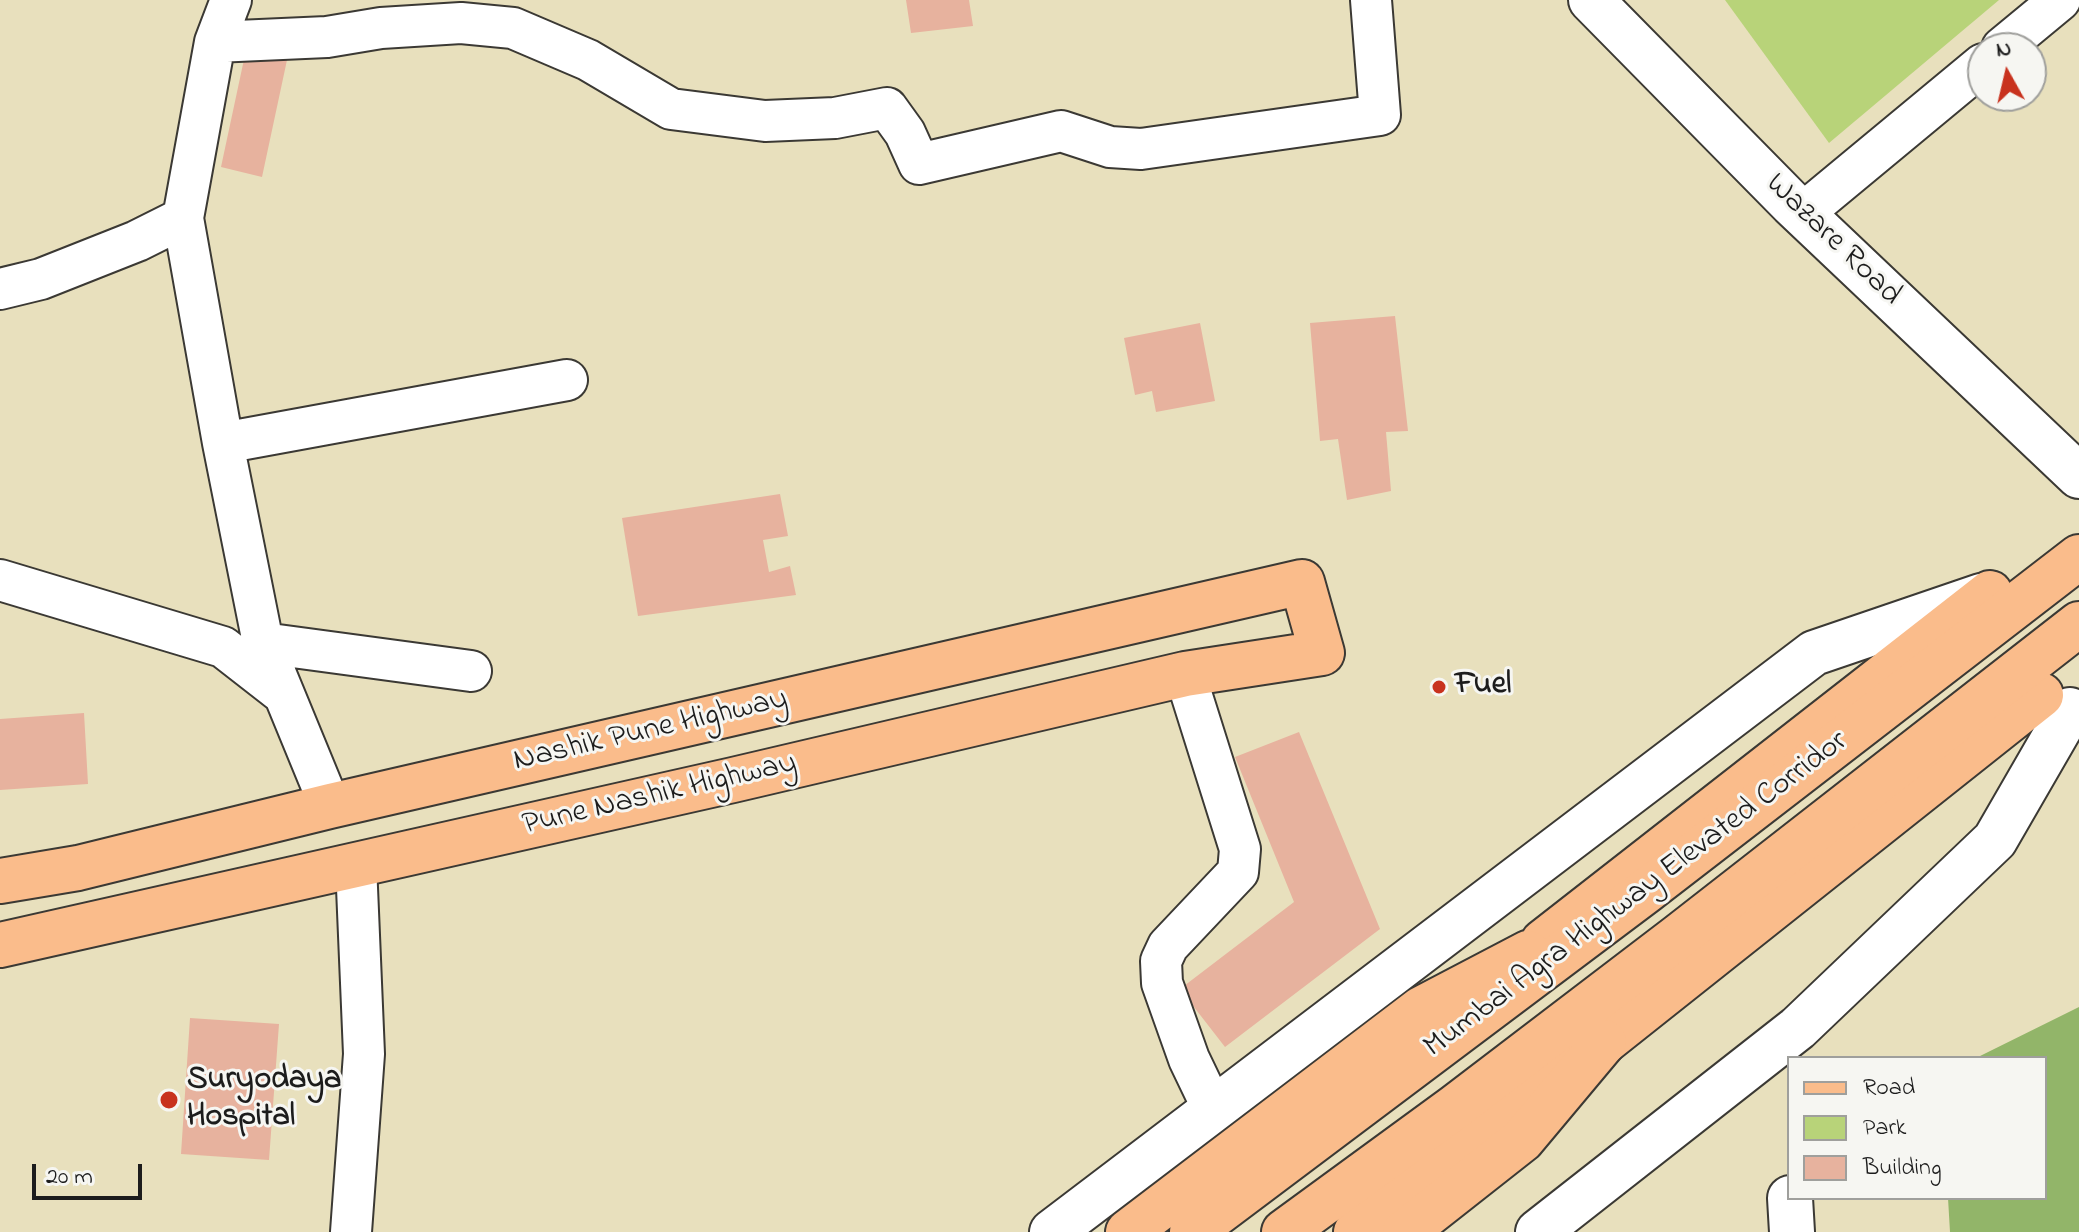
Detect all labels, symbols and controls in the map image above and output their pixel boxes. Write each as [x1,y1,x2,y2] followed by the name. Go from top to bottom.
[1967,32,2047,112] north arrow
[1994,33,2014,67] text: N
[1756,167,1908,315] street label: Wazare Road
[1455,668,1511,706] place label: Fuel
[1430,678,1448,696] marker: Fuel
[510,682,792,782] street label: Nashik Pune Highway
[1418,724,1856,1068] street label: Mumbai Agra Highway Elevated Corridor
[519,746,801,846] street label: Pune Nashik Highway
[1787,1056,2047,1200] legend
[187,1063,341,1138] place label: Suryodaya Hospital
[1863,1071,1915,1106] text: Road
[158,1089,180,1111] marker: Suryodaya Hospital
[1863,1111,1906,1146] text: Park
[36,1148,146,1198] scale bar
[1863,1151,1942,1186] text: Building
[46,1160,93,1195] text: 20 m

